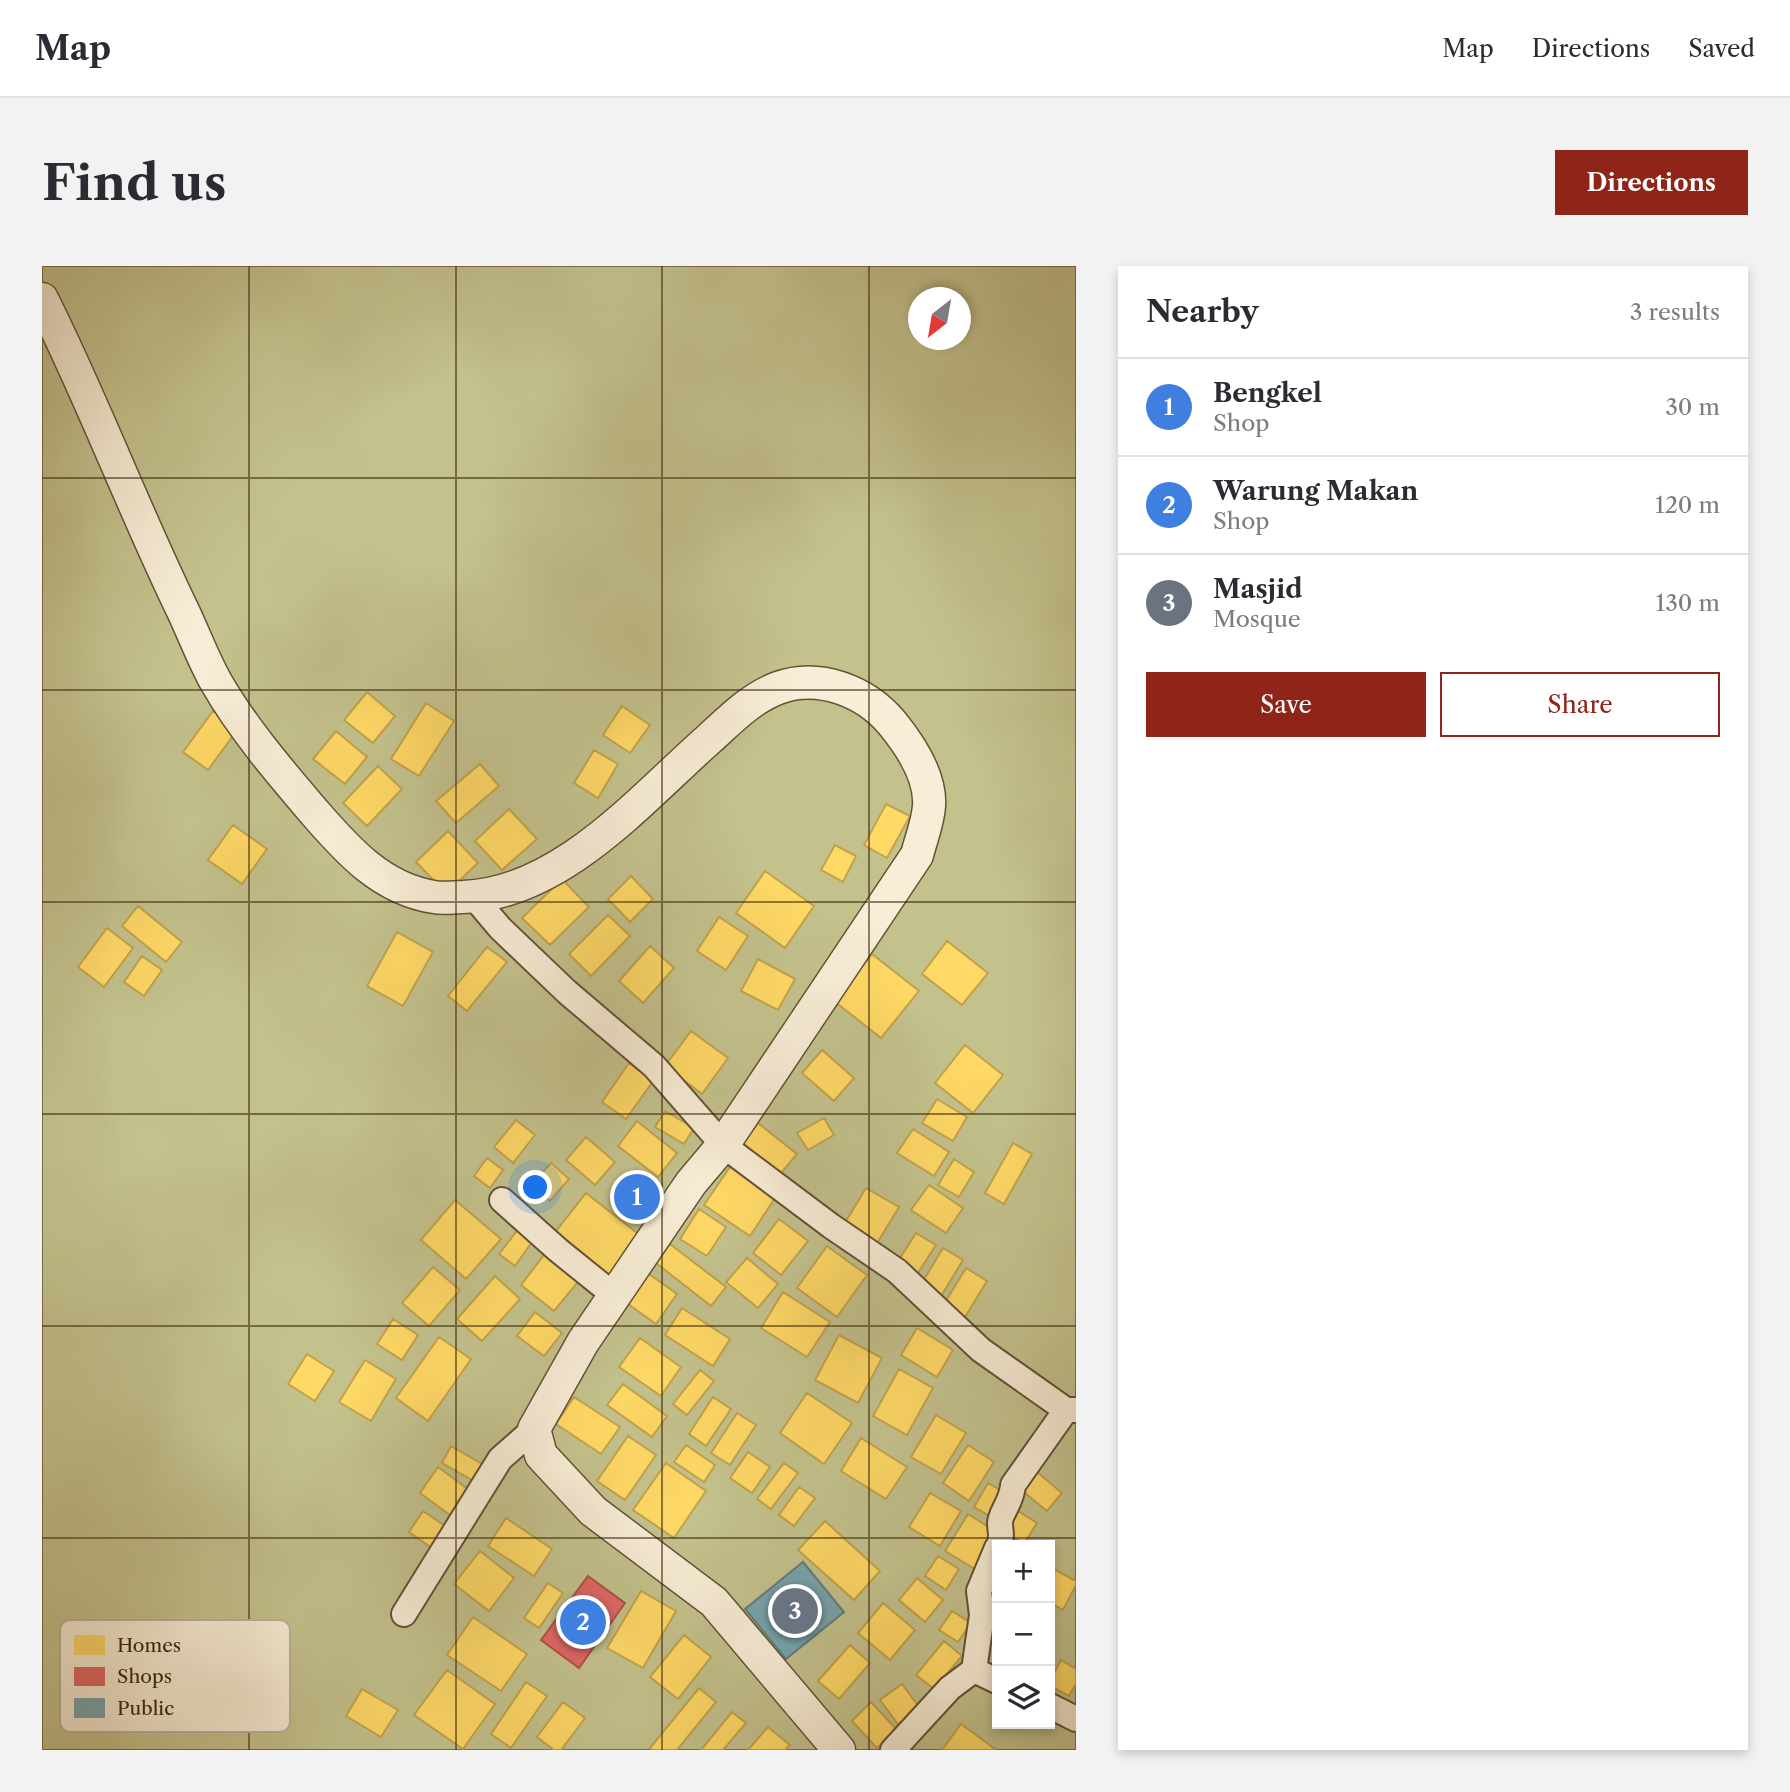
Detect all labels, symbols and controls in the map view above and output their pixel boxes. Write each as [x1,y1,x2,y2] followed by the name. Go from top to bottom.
[35,28,111,69] text: Map
[1442,34,1494,63] text: Map
[1532,34,1650,63] text: Directions
[1688,34,1755,63] text: Saved
[1555,150,1748,215] button: Directions
[42,152,226,213] text: Find us
[908,287,971,350] north arrow
[1146,293,1259,330] text: Nearby
[1630,298,1720,326] text: 3 results
[1213,377,1322,409] text: Bengkel
[1164,393,1174,421] text: 1
[1665,393,1720,421] text: 30 m
[1213,409,1269,437] text: Shop
[1213,475,1418,507] text: Warung Makan
[1162,491,1176,519] text: 2
[1655,491,1720,519] text: 120 m
[1213,507,1269,535] text: Shop
[1213,573,1303,605] text: Masjid
[1163,589,1176,617] text: 3
[1656,589,1720,617] text: 130 m
[1213,605,1301,633] text: Mosque
[1146,672,1426,737] button: Save
[1440,672,1720,737] button: Share
[518,1170,552,1204] your location
[614,1171,660,1223] pin: 1
[992,1540,1055,1729] map controls
[992,1540,1055,1603] button: +
[772,1585,818,1637] pin: 3
[560,1596,606,1648] pin: 2
[992,1603,1055,1666] button: −
[60,1620,290,1732] legend
[117,1634,181,1657] text: Homes
[117,1665,172,1688] text: Shops
[992,1666,1055,1729] button: layers
[117,1697,174,1720] text: Public

